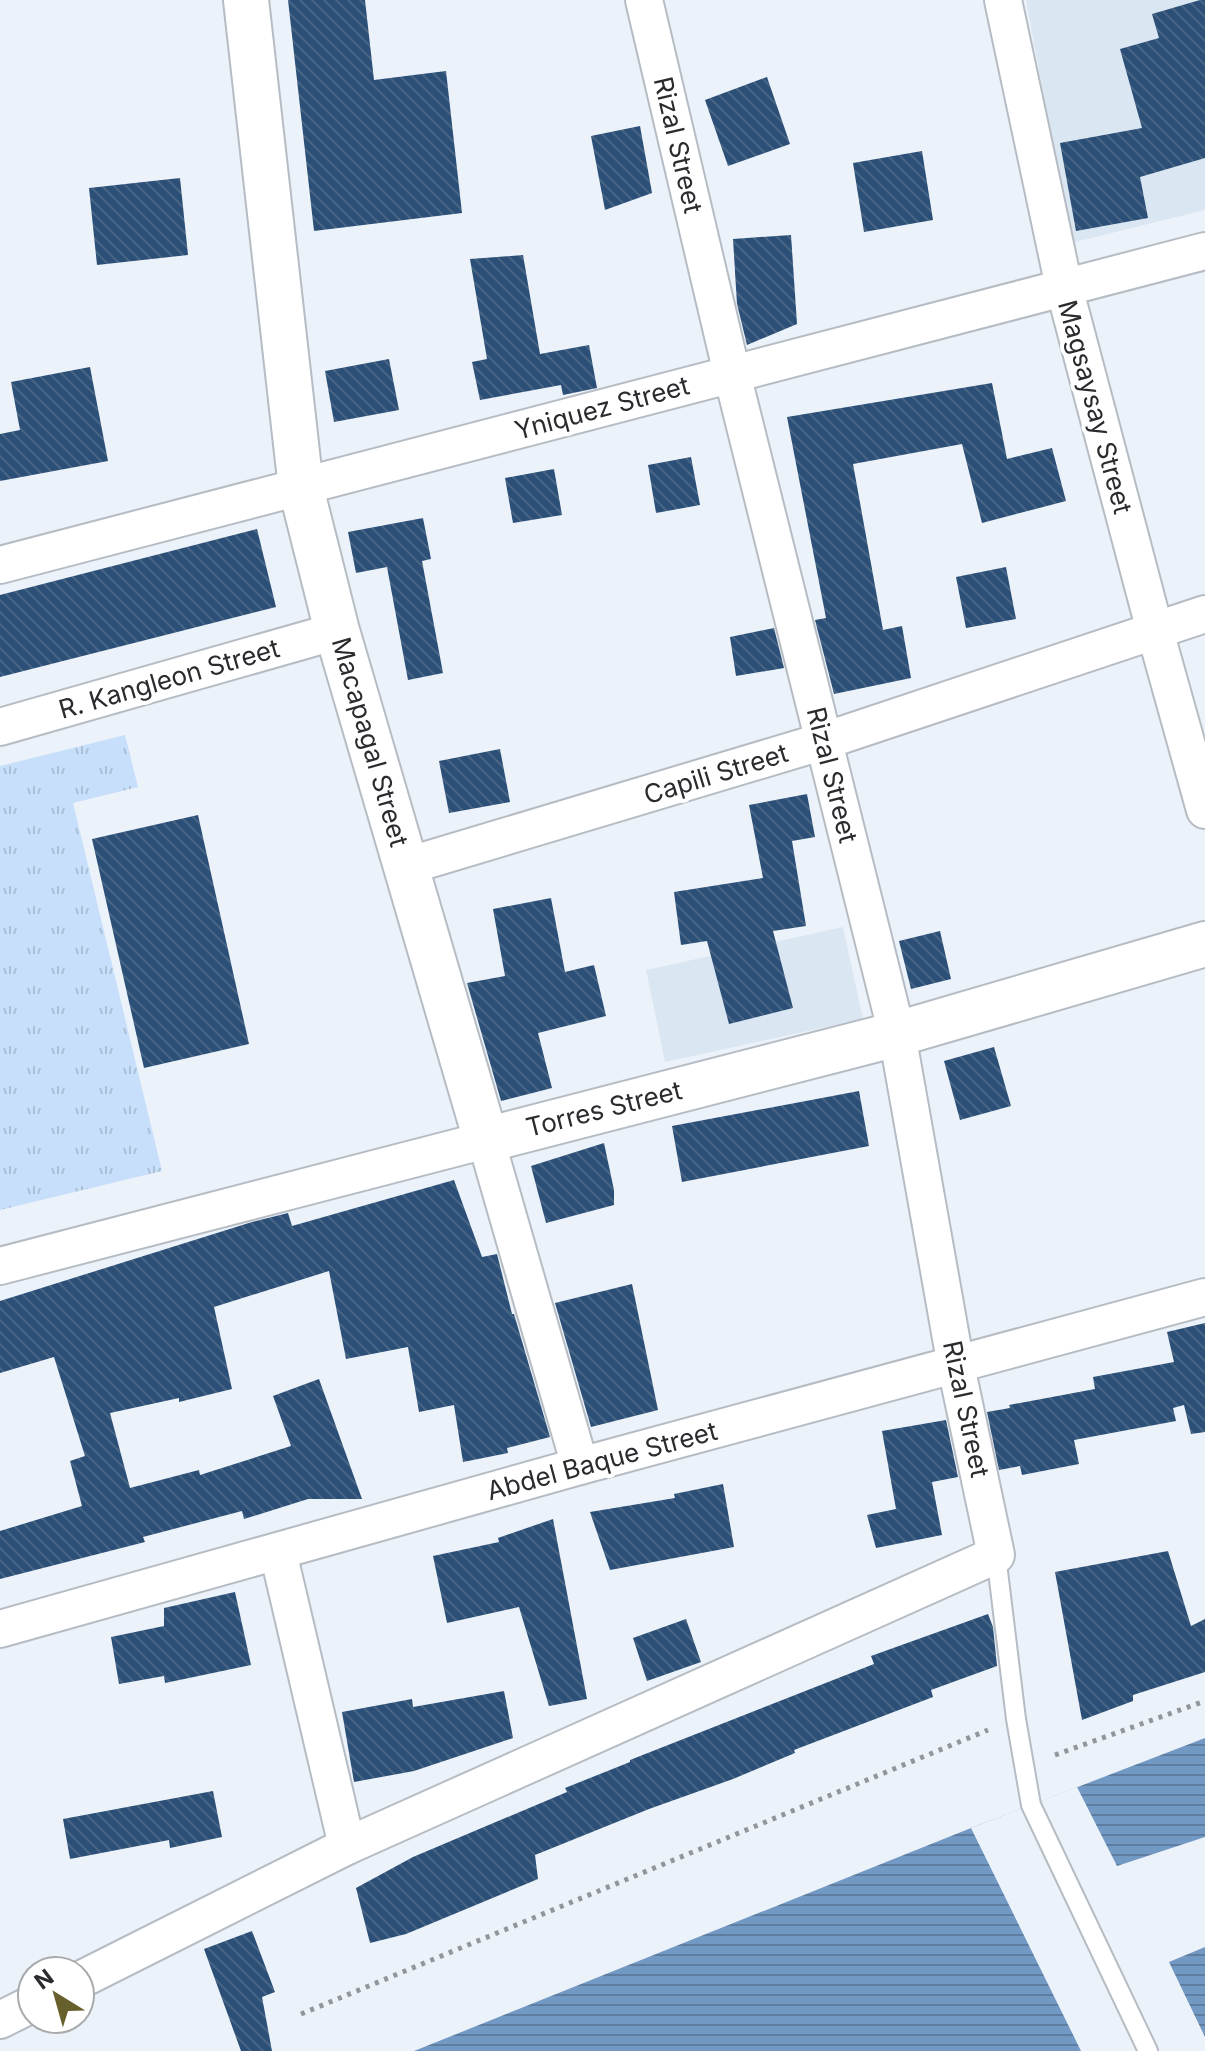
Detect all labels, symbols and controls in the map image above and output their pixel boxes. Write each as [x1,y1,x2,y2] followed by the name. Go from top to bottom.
[648,74,709,216] street label: Rizal Street
[1052,297,1139,517] street label: Magsaysay Street
[511,369,693,446] street label: Yniquez Street
[55,632,283,725] street label: R. Kangleon Street
[326,634,415,850] street label: Macapagal Street
[801,704,864,846] street label: Rizal Street
[640,737,792,810] street label: Capili Street
[523,1074,685,1143] street label: Torres Street
[937,1338,996,1480] street label: Rizal Street
[483,1415,720,1506] street label: Abdel Baque Street
[16,1955,96,2035] north arrow
[29,1964,58,1994] text: N

